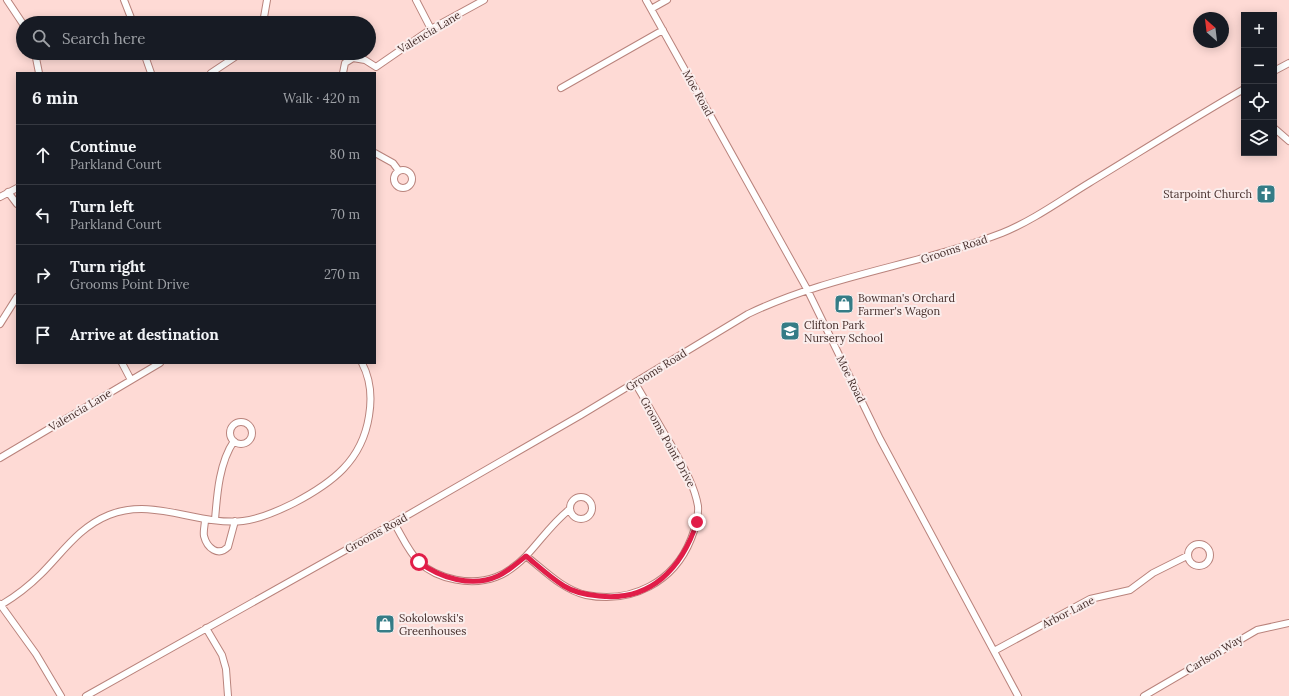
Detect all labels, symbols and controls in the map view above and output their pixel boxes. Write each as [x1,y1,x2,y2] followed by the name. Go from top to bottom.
[394,8,463,57] street label: Valencia Lane
[1193,12,1229,48] north arrow
[1241,12,1277,156] map controls
[1241,12,1277,48] button: +
[16,16,376,60] search box
[30,27,52,49] icon: search
[62,29,145,48] text: Search here
[1241,48,1277,84] button: −
[680,67,717,119] street label: Moe Road
[1241,84,1277,120] button: locate
[32,87,78,109] text: 6 min
[283,90,360,107] text: Walk · 420 m
[1241,120,1277,156] button: layers
[70,137,136,156] text: Continue
[32,144,54,166] icon: ahead
[330,146,360,163] text: 80 m
[70,156,162,173] text: Parkland Court
[1255,183,1277,205] church icon: Starpoint Church
[1163,187,1252,201] place label: Starpoint Church
[70,197,134,216] text: Turn left
[32,204,54,226] icon: left
[331,206,360,223] text: 70 m
[70,216,162,233] text: Parkland Court
[919,232,989,266] street label: Grooms Road
[70,257,146,276] text: Turn right
[32,264,54,286] icon: right
[324,266,360,283] text: 270 m
[70,276,189,293] text: Grooms Point Drive
[858,291,956,318] place label: Bowman's Orchard Farmer's Wagon
[833,293,855,315] shop icon: Bowman's Orchard Farmer's Wagon
[804,318,883,345] place label: Clifton Park Nursery School
[779,320,801,342] school or university icon: Clifton Park Nursery School
[32,324,54,346] icon: arrive
[70,325,219,344] text: Arrive at destination
[623,345,689,394] street label: Grooms Road
[834,353,869,405] street label: Moe Road
[45,386,114,435] street label: Valencia Lane
[637,394,699,490] street label: Grooms Point Drive
[342,510,410,556] street label: Grooms Road
[688,513,706,531] route end
[410,553,428,571] route start
[1039,593,1097,632] street label: Arbor Lane
[399,611,466,638] place label: Sokolowski's Greenhouses
[374,613,396,635] shop icon: Sokolowski's Greenhouses
[1183,631,1245,677] street label: Carlson Way

